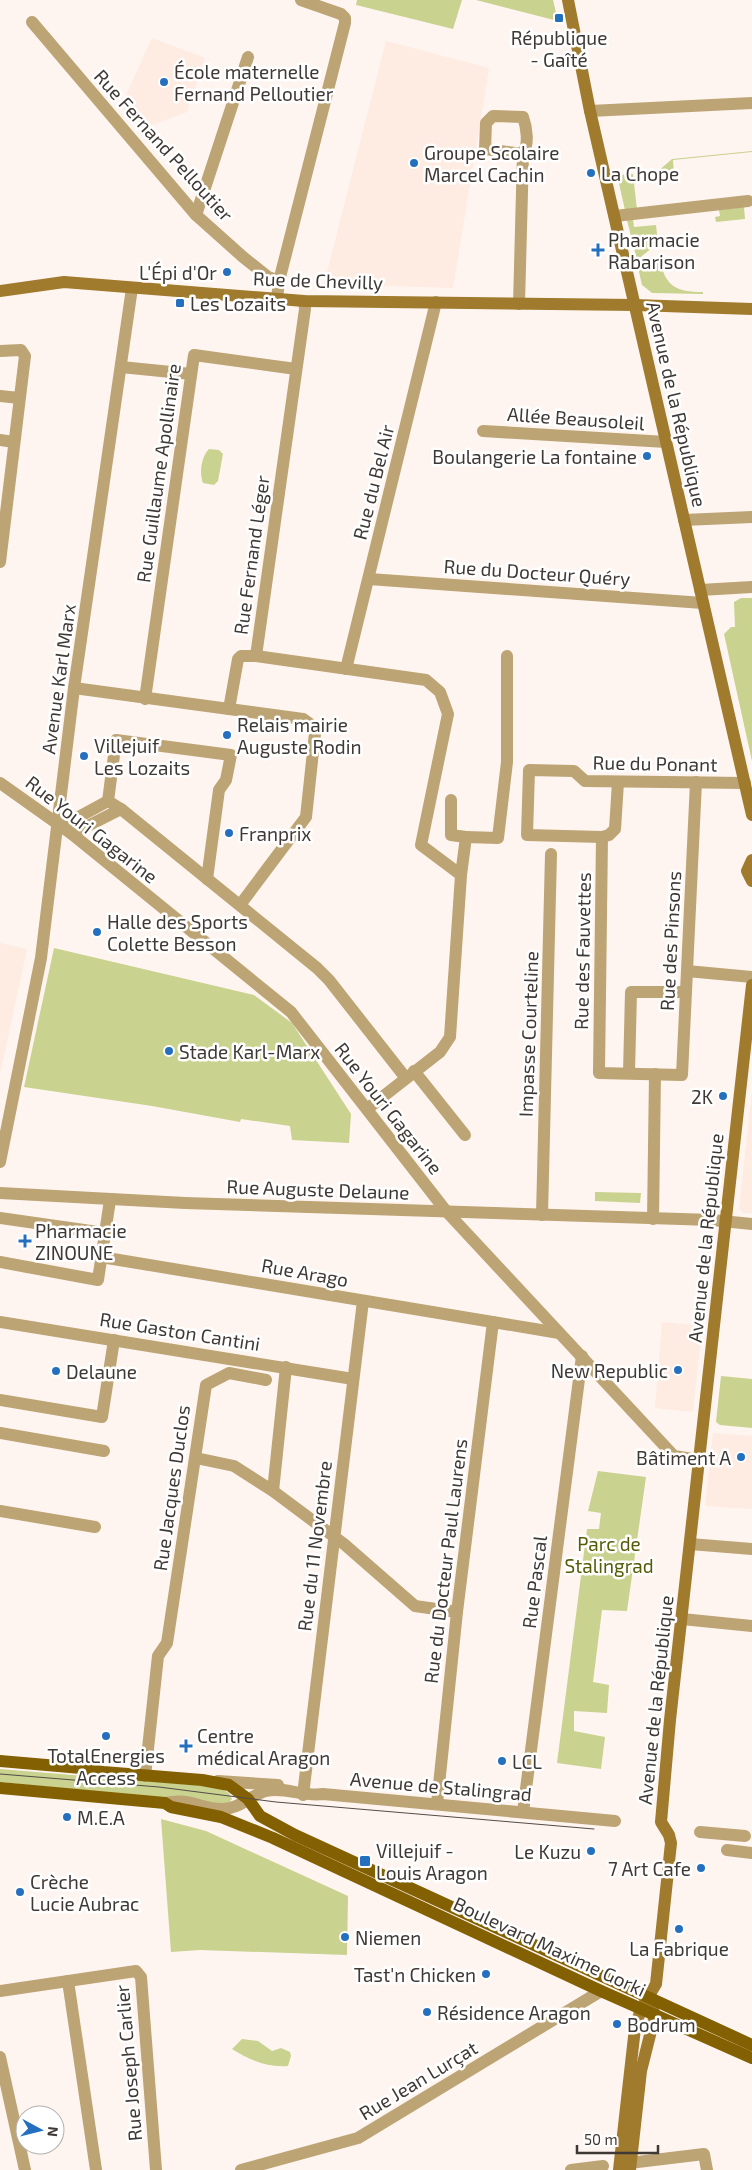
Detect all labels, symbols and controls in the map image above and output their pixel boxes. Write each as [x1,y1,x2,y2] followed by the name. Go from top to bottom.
[553,12,565,24] marker: République - Gaîté
[511,26,607,71] place label: République - Gaîté
[174,60,334,105] place label: École maternelle Fernand Pelloutier
[90,64,239,226] street label: Rue Fernand Pelloutier
[158,76,170,88] marker: École maternelle Fernand Pelloutier
[424,141,559,186] place label: Groupe Scolaire Marcel Cachin
[408,157,420,169] marker: Groupe Scolaire Marcel Cachin
[601,162,679,185] place label: La Chope
[585,167,597,179] marker: La Chope
[608,228,700,273] place label: Pharmacie Rabarison
[592,244,604,256] marker: Pharmacie Rabarison
[139,261,217,284] place label: L'Épi d'Or
[221,266,233,278] marker: L'Épi d'Or
[253,266,383,294] street label: Rue de Chevilly
[190,292,286,315] place label: Les Lozaits
[174,297,186,309] marker: Les Lozaits
[642,299,712,509] street label: Avenue de la République
[131,362,185,584] street label: Rue Guillaume Apollinaire
[507,402,646,434] street label: Allée Beausoleil
[348,422,399,542] street label: Rue du Bel Air
[432,445,637,468] place label: Boulangerie La fontaine
[641,450,653,462] marker: Boulangerie La fontaine
[228,473,274,636] street label: Rue Fernand Léger
[443,554,631,590] street label: Rue du Docteur Quéry
[36,602,80,756] street label: Avenue Karl Marx
[237,713,362,758] place label: Relais mairie Auguste Rodin
[221,729,233,741] marker: Relais mairie Auguste Rodin
[94,734,190,779] place label: Villejuif Les Lozaits
[78,750,90,762] marker: Villejuif Les Lozaits
[593,750,717,776] street label: Rue du Ponant
[21,770,163,888] street label: Rue Youri Gagarine
[239,822,311,845] place label: Franprix
[223,827,235,839] marker: Franprix
[655,870,685,1012] street label: Rue des Pinsons
[569,872,595,1030] street label: Rue des Fauvettes
[107,910,248,955] place label: Halle des Sports Colette Besson
[91,926,103,938] marker: Halle des Sports Colette Besson
[514,951,542,1117] street label: Impasse Courteline
[330,1037,448,1179] street label: Rue Youri Gagarine
[179,1040,320,1063] place label: Stade Karl-Marx
[163,1045,175,1057] marker: Stade Karl-Marx
[691,1085,713,1108] place label: 2K
[717,1090,729,1102] marker: 2K
[683,1132,727,1344] street label: Avenue de la République
[226,1174,410,1204] street label: Rue Auguste Delaune
[35,1219,127,1264] place label: Pharmacie ZINOUNE
[19,1235,31,1247] marker: Pharmacie ZINOUNE
[260,1253,350,1291] street label: Rue Arago
[98,1307,262,1355] street label: Rue Gaston Cantini
[551,1359,668,1382] place label: New Republic
[66,1360,137,1383] place label: Delaune
[672,1364,684,1376] marker: New Republic
[50,1365,62,1377] marker: Delaune
[148,1404,194,1572] street label: Rue Jacques Duclos
[419,1437,471,1685] street label: Rue du Docteur Paul Laurens
[636,1446,731,1469] place label: Bâtiment A
[735,1451,747,1463] marker: Bâtiment A
[292,1459,336,1633] street label: Rue du 11 Novembre
[564,1532,654,1577] park label: Parc de Stalingrad
[517,1534,551,1630] street label: Rue Pascal
[633,1594,677,1806] street label: Avenue de la République
[197,1724,330,1769] place label: Centre médical Aragon
[100,1730,112,1742] marker: TotalEnergies Access
[179,1739,193,1753] marker: Centre médical Aragon
[47,1744,165,1789] place label: TotalEnergies Access
[512,1750,542,1773] place label: LCL
[496,1755,508,1767] marker: LCL
[349,1767,533,1805] street label: Avenue de Stalingrad
[77,1806,125,1829] place label: M.E.A
[61,1811,73,1823] marker: M.E.A
[376,1839,488,1884] place label: Villejuif - Louis Aragon
[514,1840,581,1863] place label: Le Kuzu
[585,1845,597,1857] marker: Le Kuzu
[358,1854,372,1868] marker: Villejuif - Louis Aragon
[608,1857,691,1880] place label: 7 Art Cafe
[695,1862,707,1874] marker: 7 Art Cafe
[30,1870,139,1915] place label: Crèche Lucie Aubrac
[14,1886,26,1898] marker: Crèche Lucie Aubrac
[450,1891,650,2001] street label: Boulevard Maxime Gorki
[673,1923,685,1935] marker: La Fabrique
[355,1926,421,1949] place label: Niemen
[339,1931,351,1943] marker: Niemen
[629,1937,729,1960] place label: La Fabrique
[354,1963,476,1986] place label: Tast'n Chicken
[480,1968,492,1980] marker: Tast'n Chicken
[110,1983,146,2142] street label: Rue Joseph Carlier
[437,2001,591,2024] place label: Résidence Aragon
[421,2006,433,2018] marker: Résidence Aragon
[627,2013,696,2036] place label: Bodrum
[611,2018,623,2030] marker: Bodrum
[355,2036,482,2125] street label: Rue Jean Lurçat
[15,2105,65,2155] north arrow
[577,2122,658,2154] scale bar
[44,2126,62,2138] text: N
[584,2130,618,2148] text: 50 m

